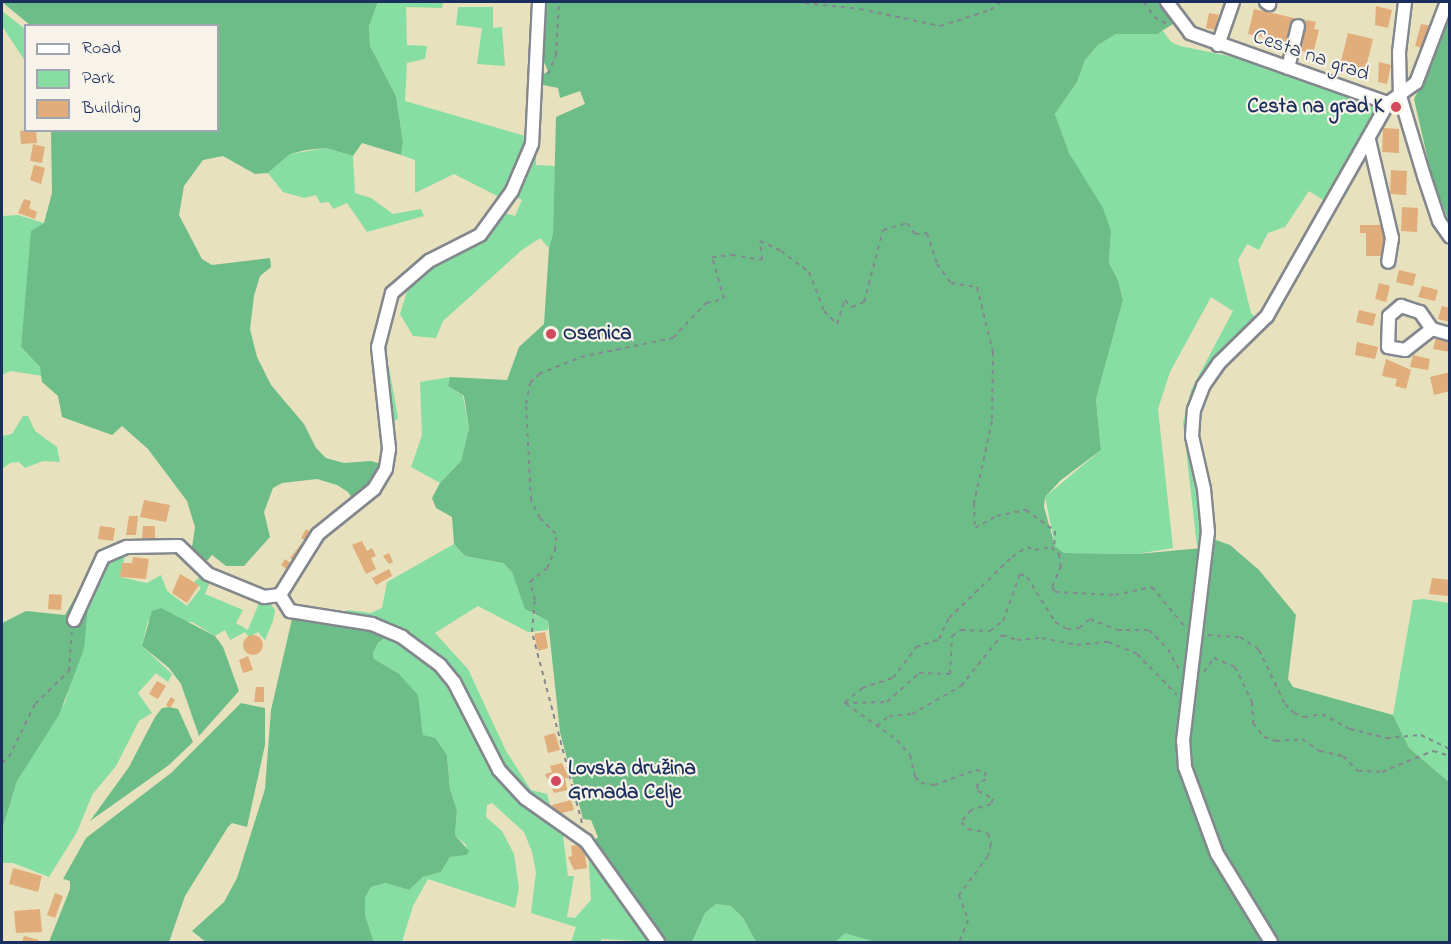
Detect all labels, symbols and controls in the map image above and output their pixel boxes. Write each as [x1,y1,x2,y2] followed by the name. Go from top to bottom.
[24,24,219,132] legend
[1250,24,1372,88] street label: Cesta na grad
[82,36,121,62] text: Road
[82,66,115,92] text: Park
[1247,94,1384,120] place label: Cesta na grad K
[82,96,141,122] text: Building
[1389,100,1403,114] marker: Cesta na grad K
[563,321,632,347] place label: Osenica
[544,327,558,341] marker: Osenica
[568,756,696,806] place label: Lovska družina Grmada Celje
[549,774,563,788] marker: Lovska družina Grmada Celje

